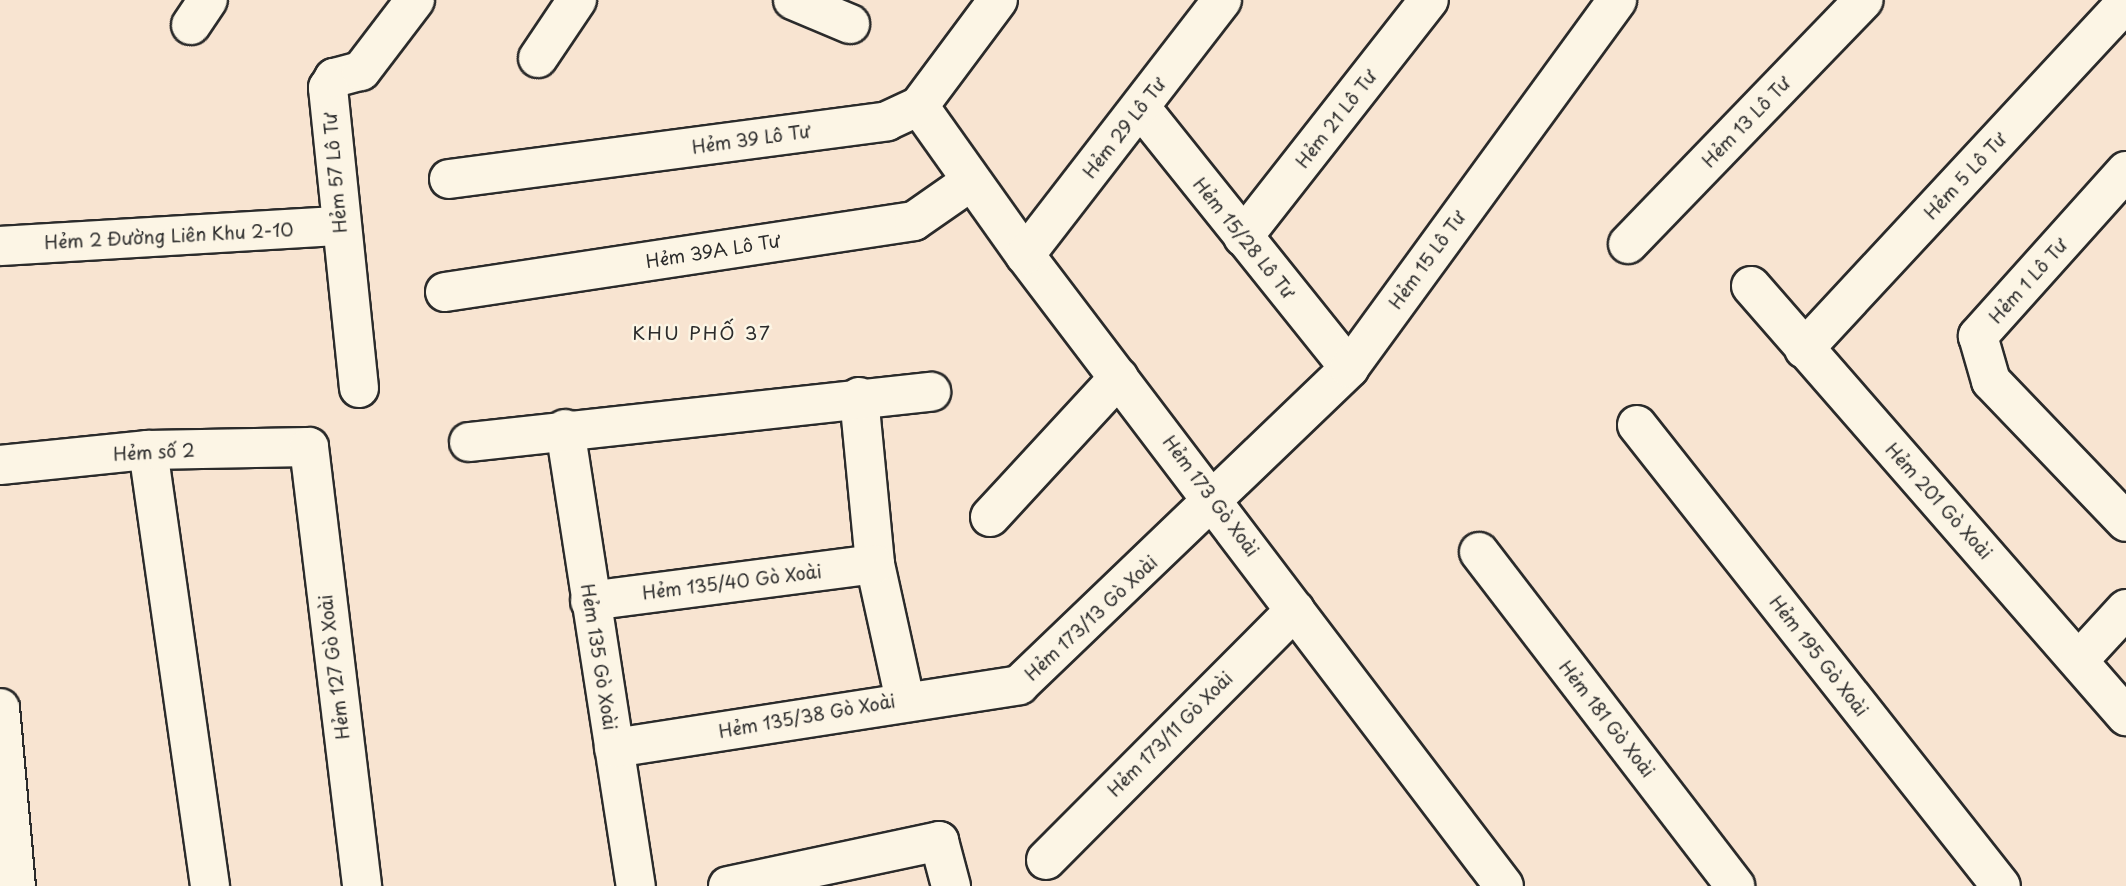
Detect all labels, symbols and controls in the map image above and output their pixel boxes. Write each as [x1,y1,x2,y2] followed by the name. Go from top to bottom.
[1291,65,1381,173] street label: Hẻm 21 Lô Tư
[1697,72,1795,172] street label: Hẻm 13 Lô Tư
[1078,73,1170,183] street label: Hẻm 29 Lô Tư
[319,112,351,234] street label: Hẻm 57 Lô Tư
[689,120,813,158] street label: Hẻm 39 Lô Tư
[1919,128,2011,224] street label: Hẻm 5 Lô Tư
[1188,173,1300,303] street label: Hẻm 15/28 Lô Tư
[1383,206,1471,314] street label: Hẻm 15 Lô Tư
[43,219,295,253] street label: Hẻm 2 Đường Liên Khu 2-10
[645,230,781,272] street label: Hẻm 39A Lô Tư
[1984,234,2072,328] street label: Hẻm 1 Lô Tư
[634,322,770,344] district label: KHU PHỐ 37
[1157,430,1265,562] street label: Hẻm 173 Gò Xoài
[1880,437,1998,565] street label: Hẻm 201 Gò Xoài
[112,439,196,465] street label: Hẻm số 2
[1019,550,1163,686] street label: Hẻm 173/13 Gò Xoài
[640,560,824,604] street label: Hẻm 135/40 Gò Xoài
[577,581,621,733] street label: Hẻm 135 Gò Xoài
[1764,590,1874,722] street label: Hẻm 195 Gò Xoài
[314,591,354,743] street label: Hẻm 127 Gò Xoài
[1554,655,1660,783] street label: Hẻm 181 Gò Xoài
[1102,666,1238,802] street label: Hẻm 173/11 Gò Xoài
[716,690,898,742] street label: Hẻm 135/38 Gò Xoài

